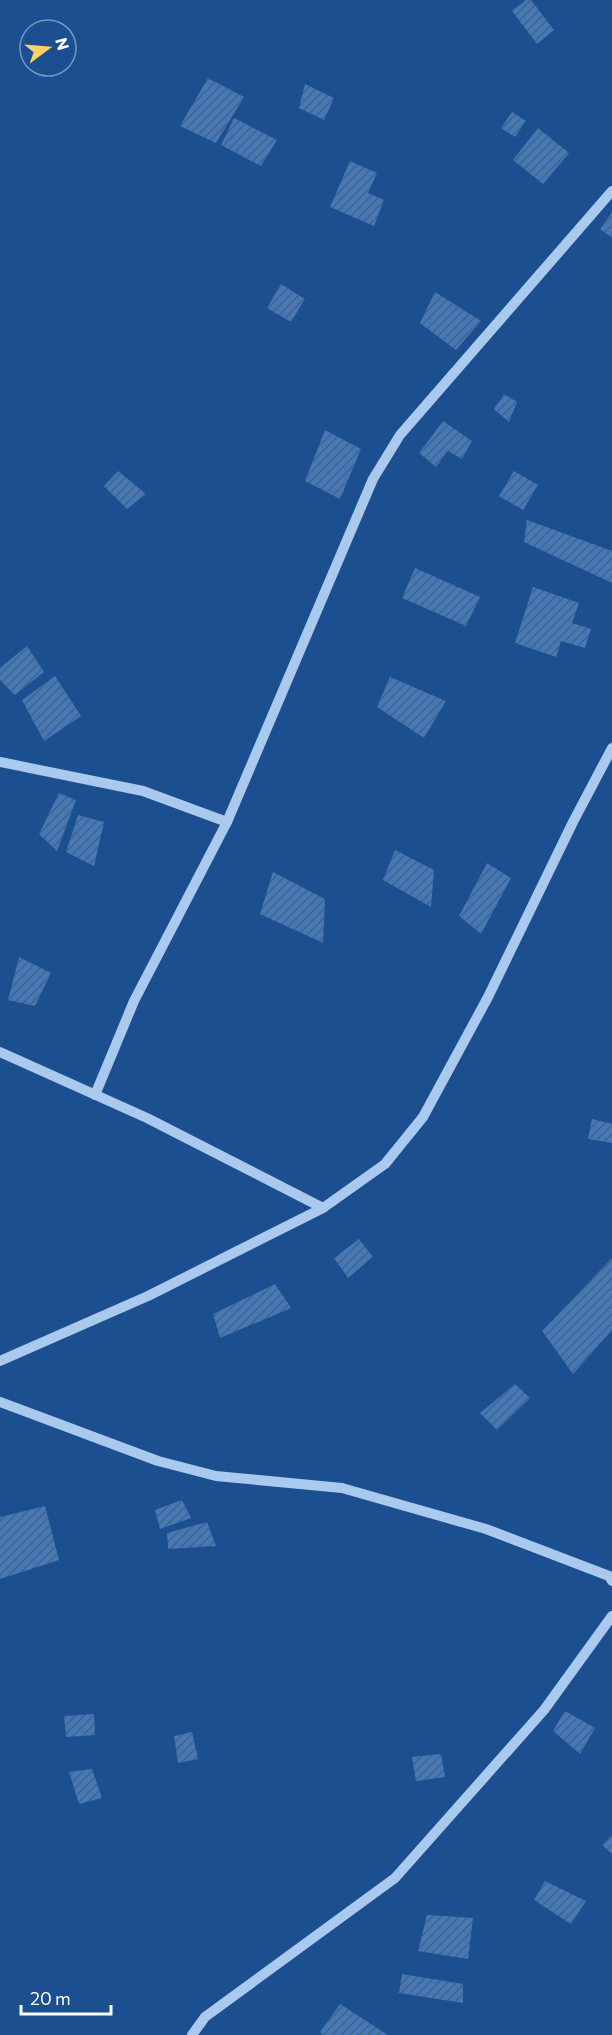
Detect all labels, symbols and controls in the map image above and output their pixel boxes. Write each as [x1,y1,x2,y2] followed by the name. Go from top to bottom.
[18,18,78,78] north arrow
[52,35,74,52] text: N
[21,1978,111,2016] scale bar
[30,1987,71,2009] text: 20 m

